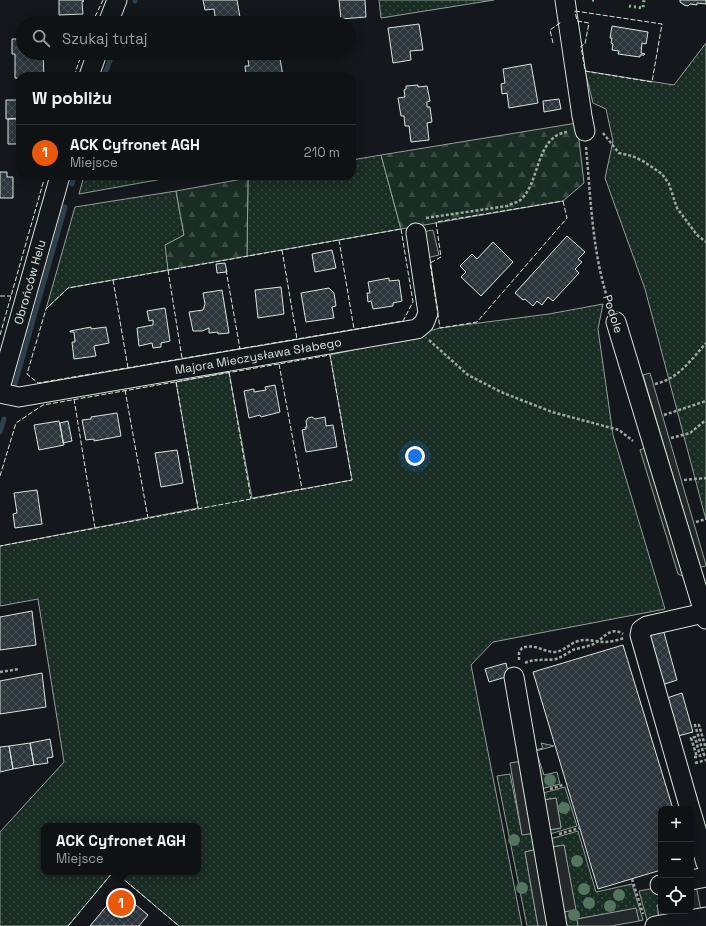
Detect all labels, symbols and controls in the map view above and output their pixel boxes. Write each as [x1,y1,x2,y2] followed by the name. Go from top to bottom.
[16,16,356,60] search box
[30,27,52,49] icon: search
[62,29,148,48] text: Szukaj tutaj
[32,87,112,109] text: W pobliżu
[70,135,200,154] text: ACK Cyfronet AGH
[42,144,48,161] text: 1
[304,144,340,161] text: 210 m
[70,154,118,171] text: Miejsce
[10,238,50,326] street label: Obrońców Helu
[599,293,627,335] street label: Podole
[174,334,343,378] street label: Majora Mieczysława Słabego
[405,446,425,466] your location
[658,806,694,914] map controls
[658,806,694,842] button: +
[41,823,201,875] popup
[56,831,186,850] text: ACK Cyfronet AGH
[658,842,694,878] button: −
[56,850,104,867] text: Miejsce
[658,878,694,914] button: locate
[108,888,134,918] pin: 1

